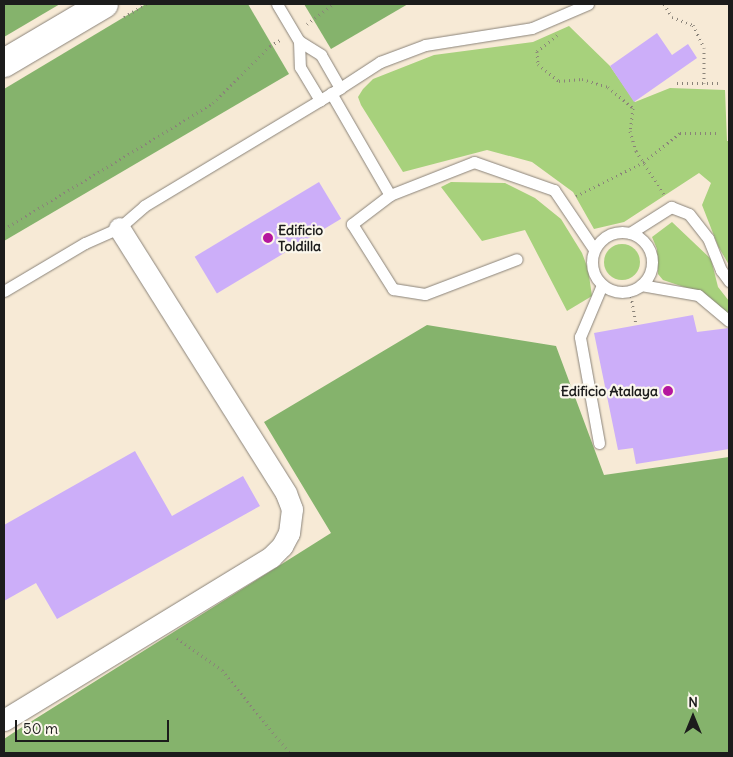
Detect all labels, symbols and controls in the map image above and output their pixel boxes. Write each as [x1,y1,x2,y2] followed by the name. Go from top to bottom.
[278,222,323,254] place label: Edificio Toldilla
[262,232,274,244] marker: Edificio Toldilla
[561,383,658,399] place label: Edificio Atalaya
[662,385,674,397] marker: Edificio Atalaya
[668,692,718,742] north arrow
[688,693,698,711] text: N
[18,710,171,742] scale bar
[23,719,58,738] text: 50 m

